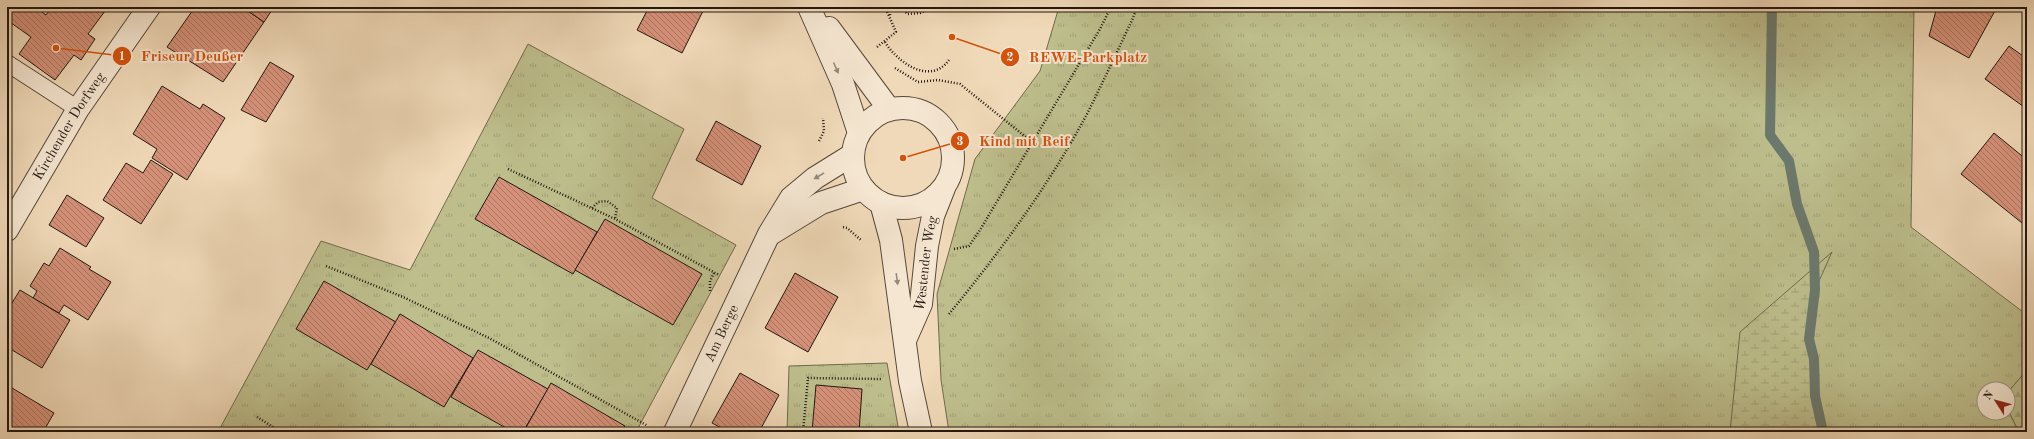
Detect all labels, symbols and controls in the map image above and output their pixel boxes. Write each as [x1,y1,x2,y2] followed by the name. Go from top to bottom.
[112,42,251,69] callout: Friseur Deußer
[1000,43,1155,70] callout: REWE-Parkplatz
[141,50,244,65] text: Friseur Deußer
[119,51,125,63] text: 1
[1029,51,1147,66] text: REWE-Parkplatz
[1007,52,1014,64] text: 2
[833,63,839,74] one-way arrow
[31,70,108,183] street label: Kirchender Dorfweg
[950,127,1077,154] callout: Kind mit Reif
[979,135,1071,150] text: Kind mit Reif
[957,136,964,148] text: 3
[814,172,824,180] one-way arrow
[912,214,940,313] street label: Westender Weg
[894,273,900,285] one-way arrow
[702,303,741,364] street label: Am Berge
[1976,381,2016,421] north arrow
[1982,389,1996,403] text: N

